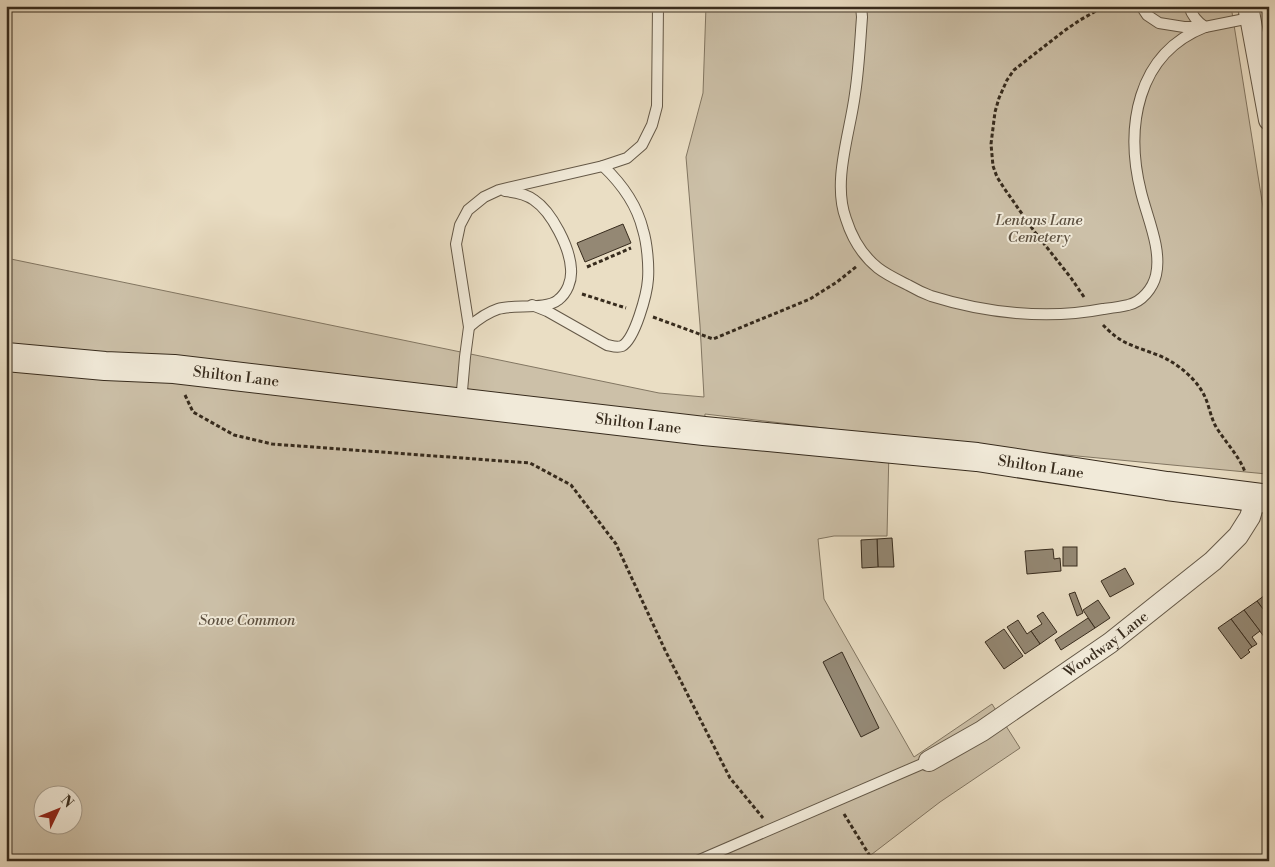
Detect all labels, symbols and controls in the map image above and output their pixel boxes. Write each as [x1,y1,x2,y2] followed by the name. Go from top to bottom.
[995,211,1082,247] park label: Lentons Lane Cemetery
[192,362,280,391] street label: Shilton Lane
[594,409,683,438] street label: Shilton Lane
[997,451,1085,483] street label: Shilton Lane
[1059,607,1152,682] street label: Woodway Lane
[199,611,296,630] park label: Sowe Common
[32,784,82,834] north arrow
[56,792,77,812] text: N

